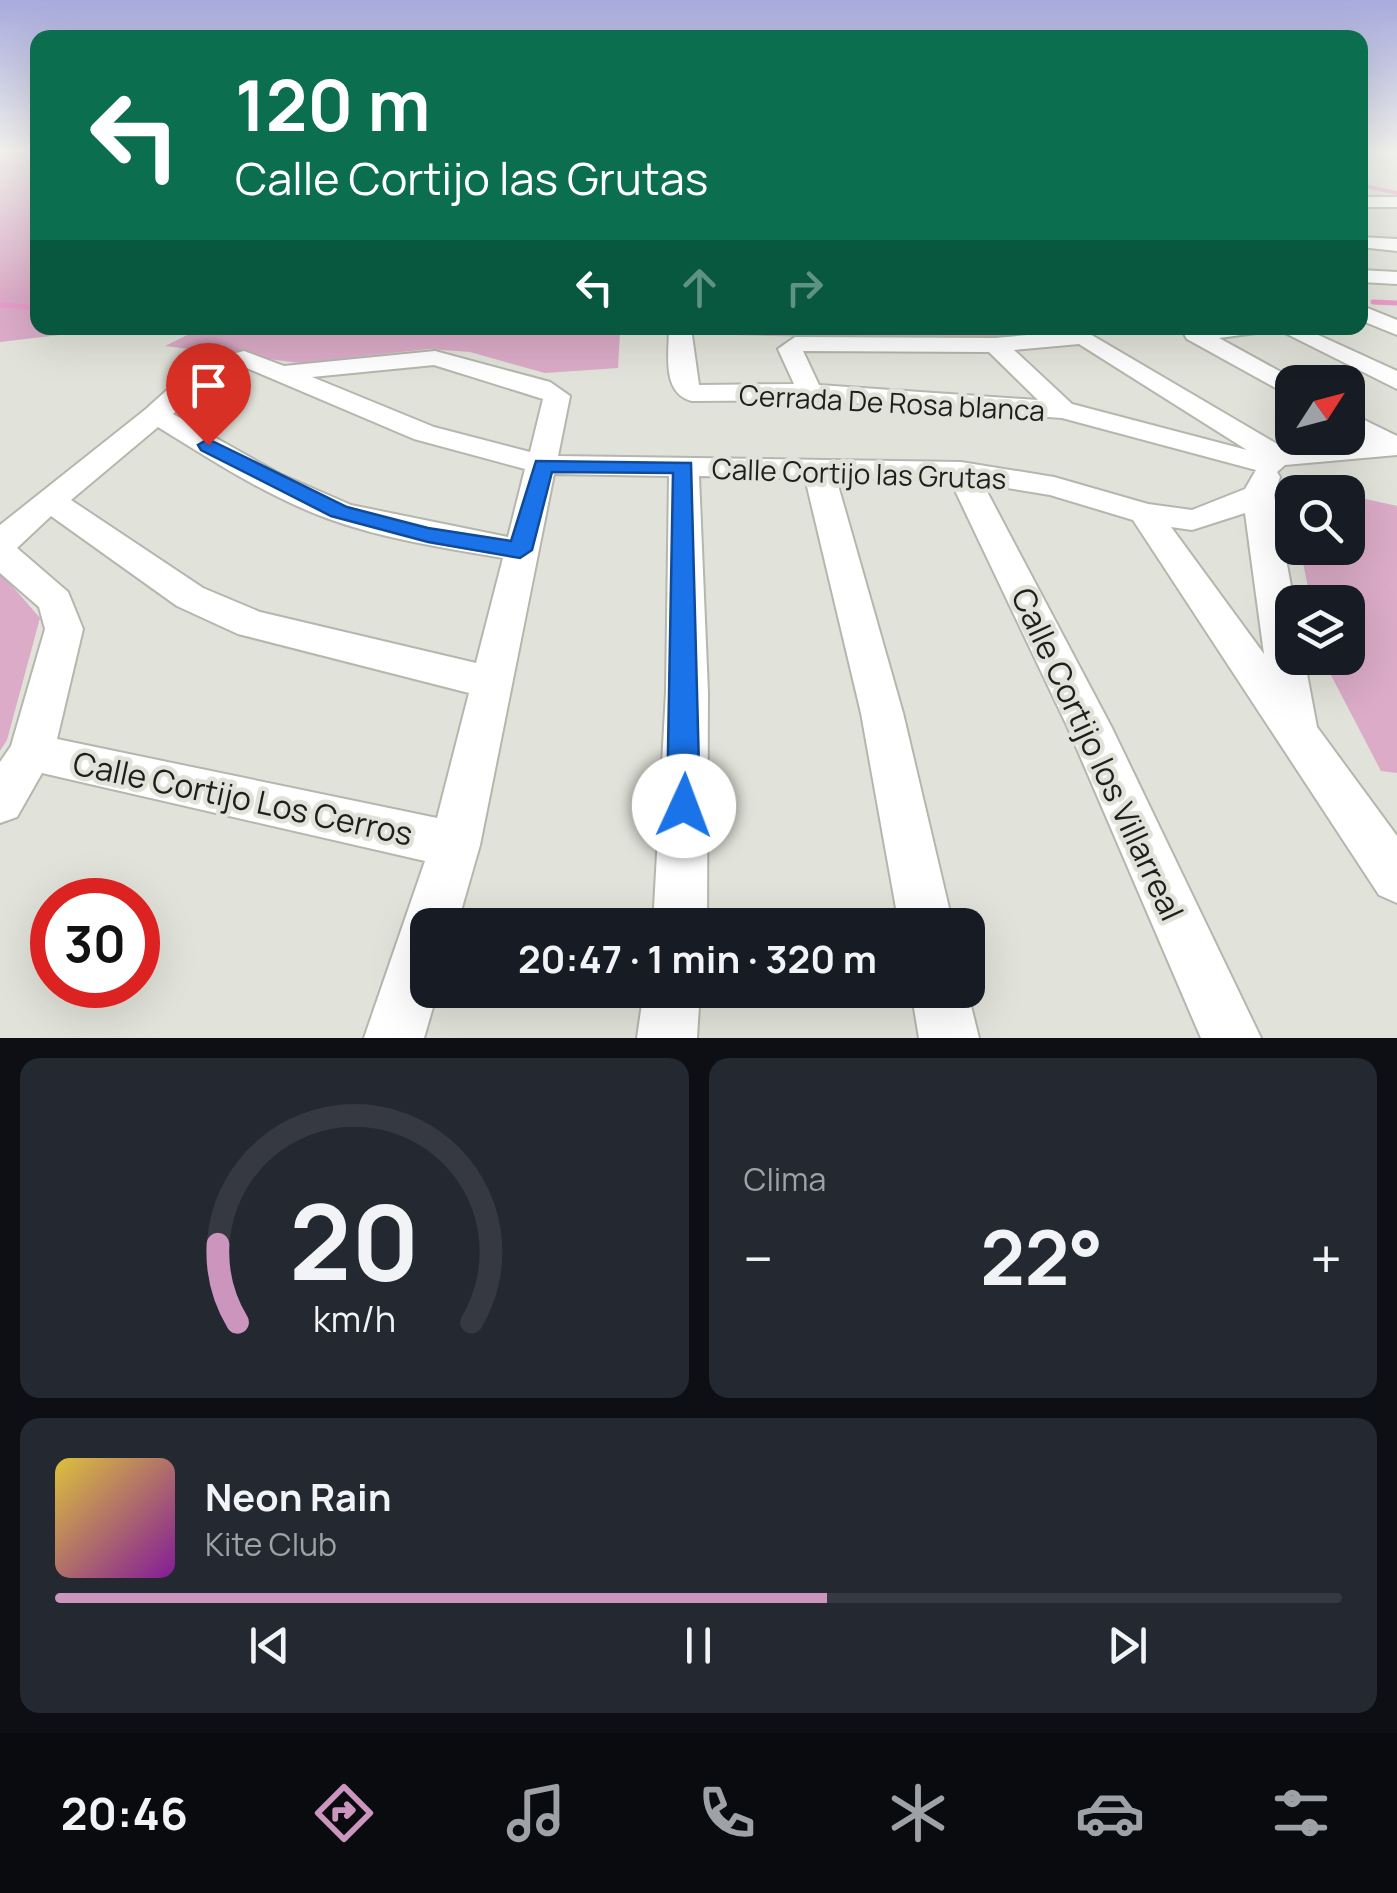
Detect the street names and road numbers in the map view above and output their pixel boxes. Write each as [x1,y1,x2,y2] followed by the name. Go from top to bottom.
[738,375,1046,429] street label: Cerrada De Rosa blanca
[711,449,1007,497] street label: Calle Cortijo las Grutas
[1001,580,1195,928] street label: Calle Cortijo los Villarreal
[69,741,417,855] street label: Calle Cortijo Los Cerros

